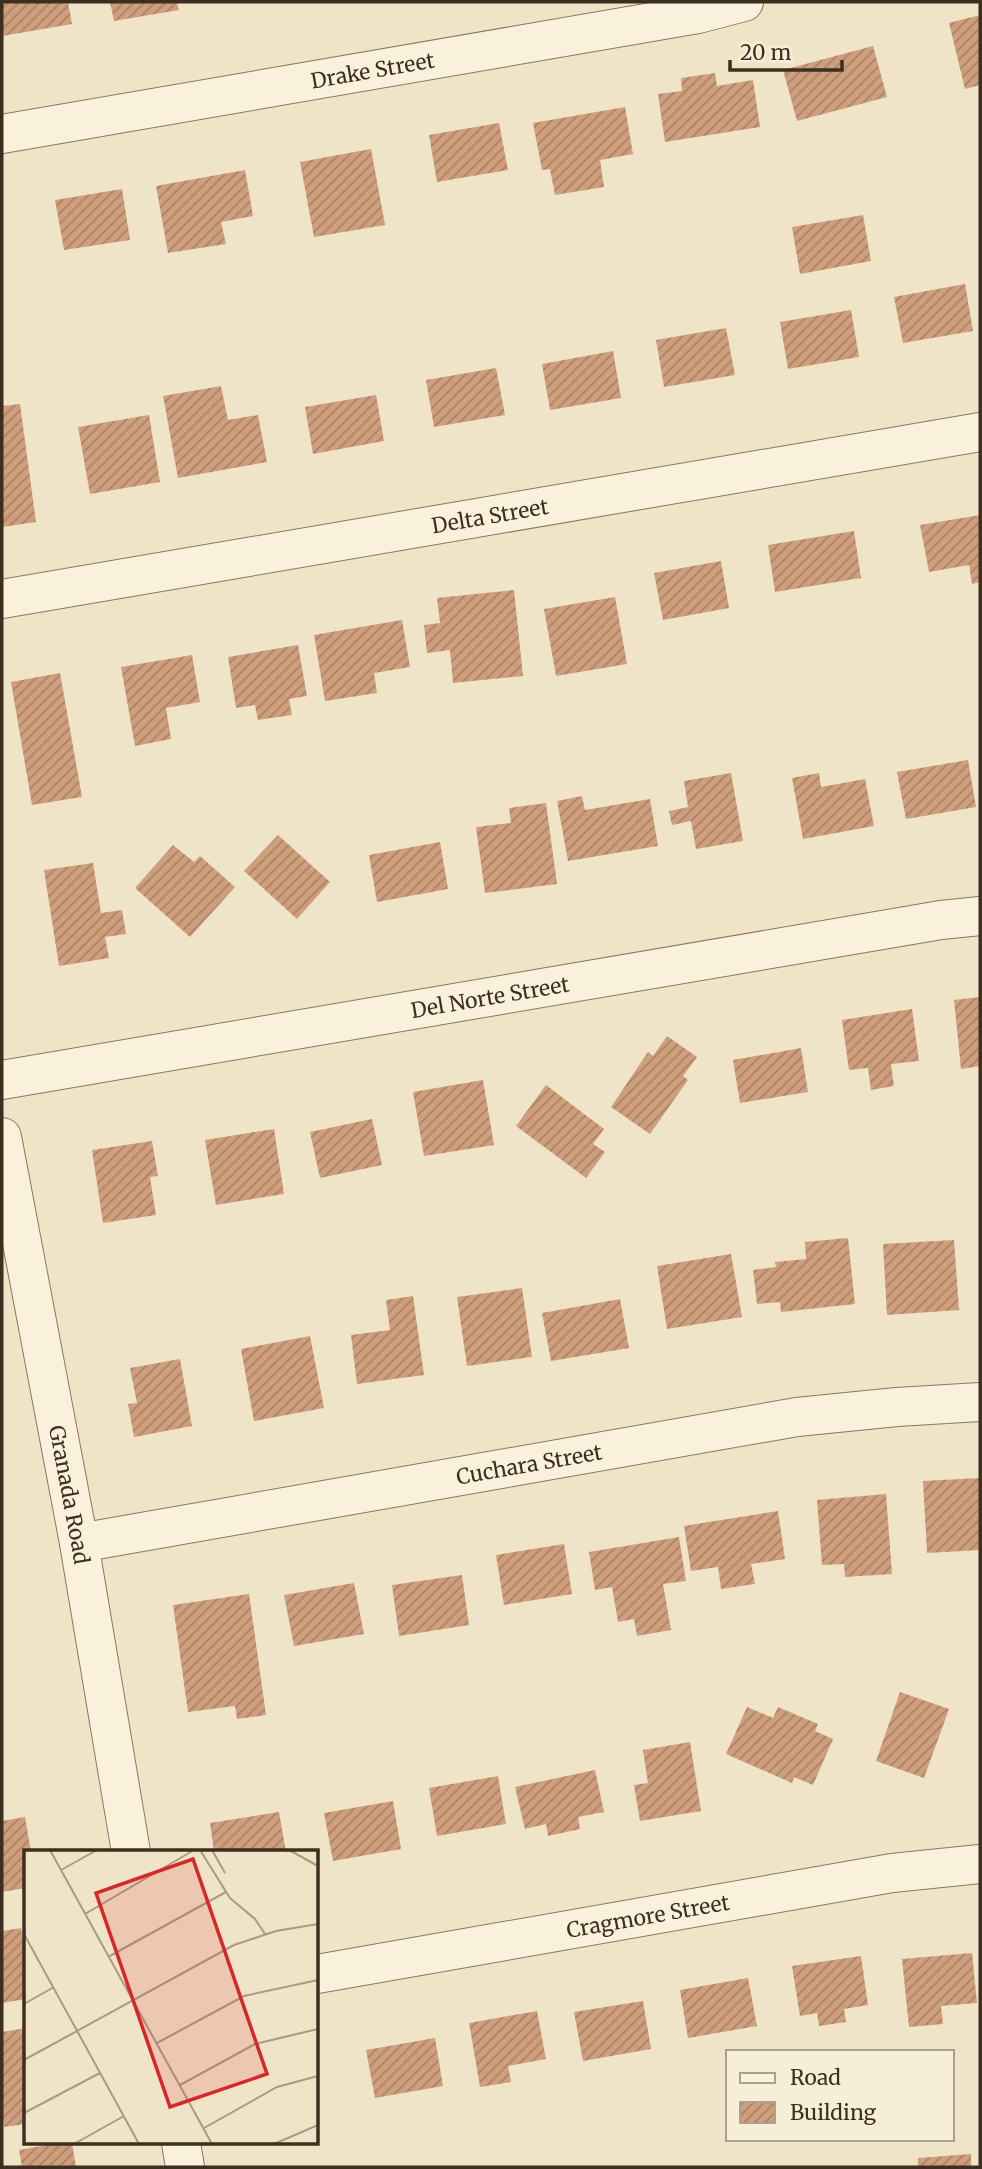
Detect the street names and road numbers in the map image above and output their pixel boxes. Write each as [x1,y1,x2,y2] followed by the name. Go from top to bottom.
[309,46,437,94] street label: Drake Street
[429,492,550,539] street label: Delta Street
[409,970,571,1024] street label: Del Norte Street
[43,1423,96,1566] street label: Granada Road
[454,1438,604,1490] street label: Cuchara Street
[564,1888,732,1943] street label: Cragmore Street

